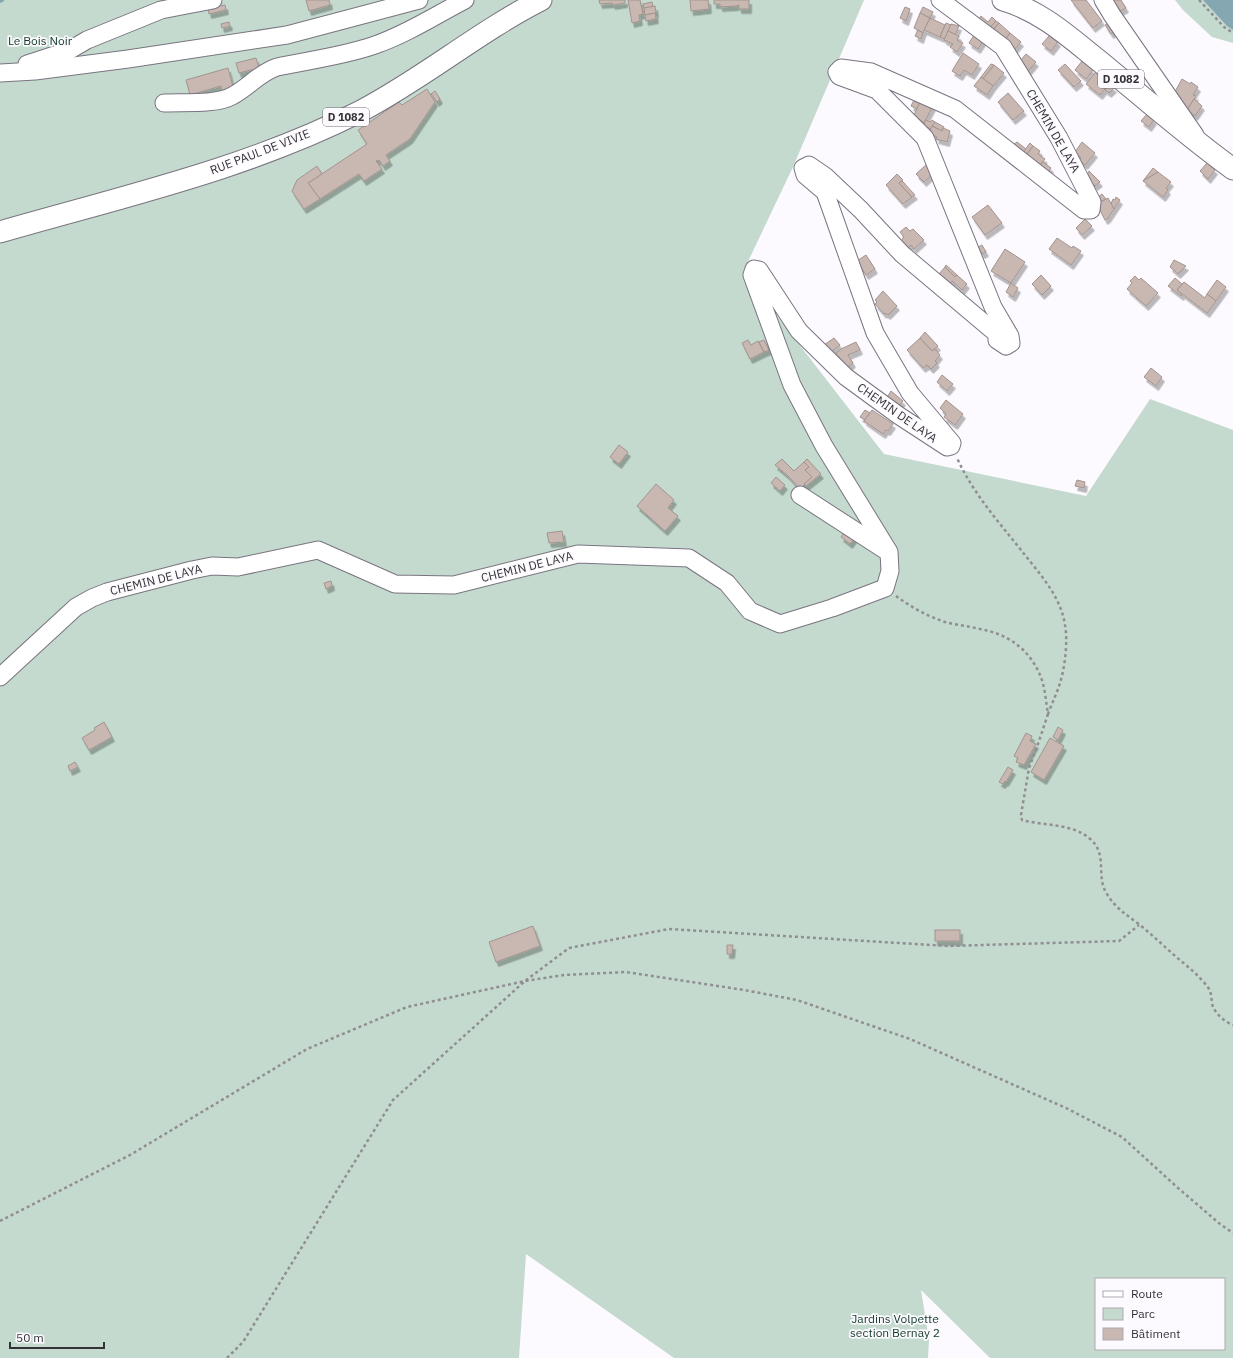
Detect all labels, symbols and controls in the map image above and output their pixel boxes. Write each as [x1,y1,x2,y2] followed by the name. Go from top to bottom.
[8,33,73,48] park label: Le Bois Noir
[1098,70,1144,88] road number: D 1082
[1023,86,1084,176] street label: CHEMIN DE LAYA
[323,108,369,126] road number: D 1082
[208,126,312,178] street label: RUE PAUL DE VIVIE
[854,379,940,446] street label: CHEMIN DE LAYA
[479,548,575,585] street label: CHEMIN DE LAYA
[108,561,204,598] street label: CHEMIN DE LAYA
[1095,1278,1225,1350] legend
[1131,1286,1163,1301] text: Route
[1131,1306,1155,1321] text: Parc
[850,1311,940,1340] park label: Jardins Volpette section Bernay 2
[10,1324,104,1350] scale bar
[1131,1326,1181,1341] text: Bâtiment
[16,1330,44,1345] text: 50 m

